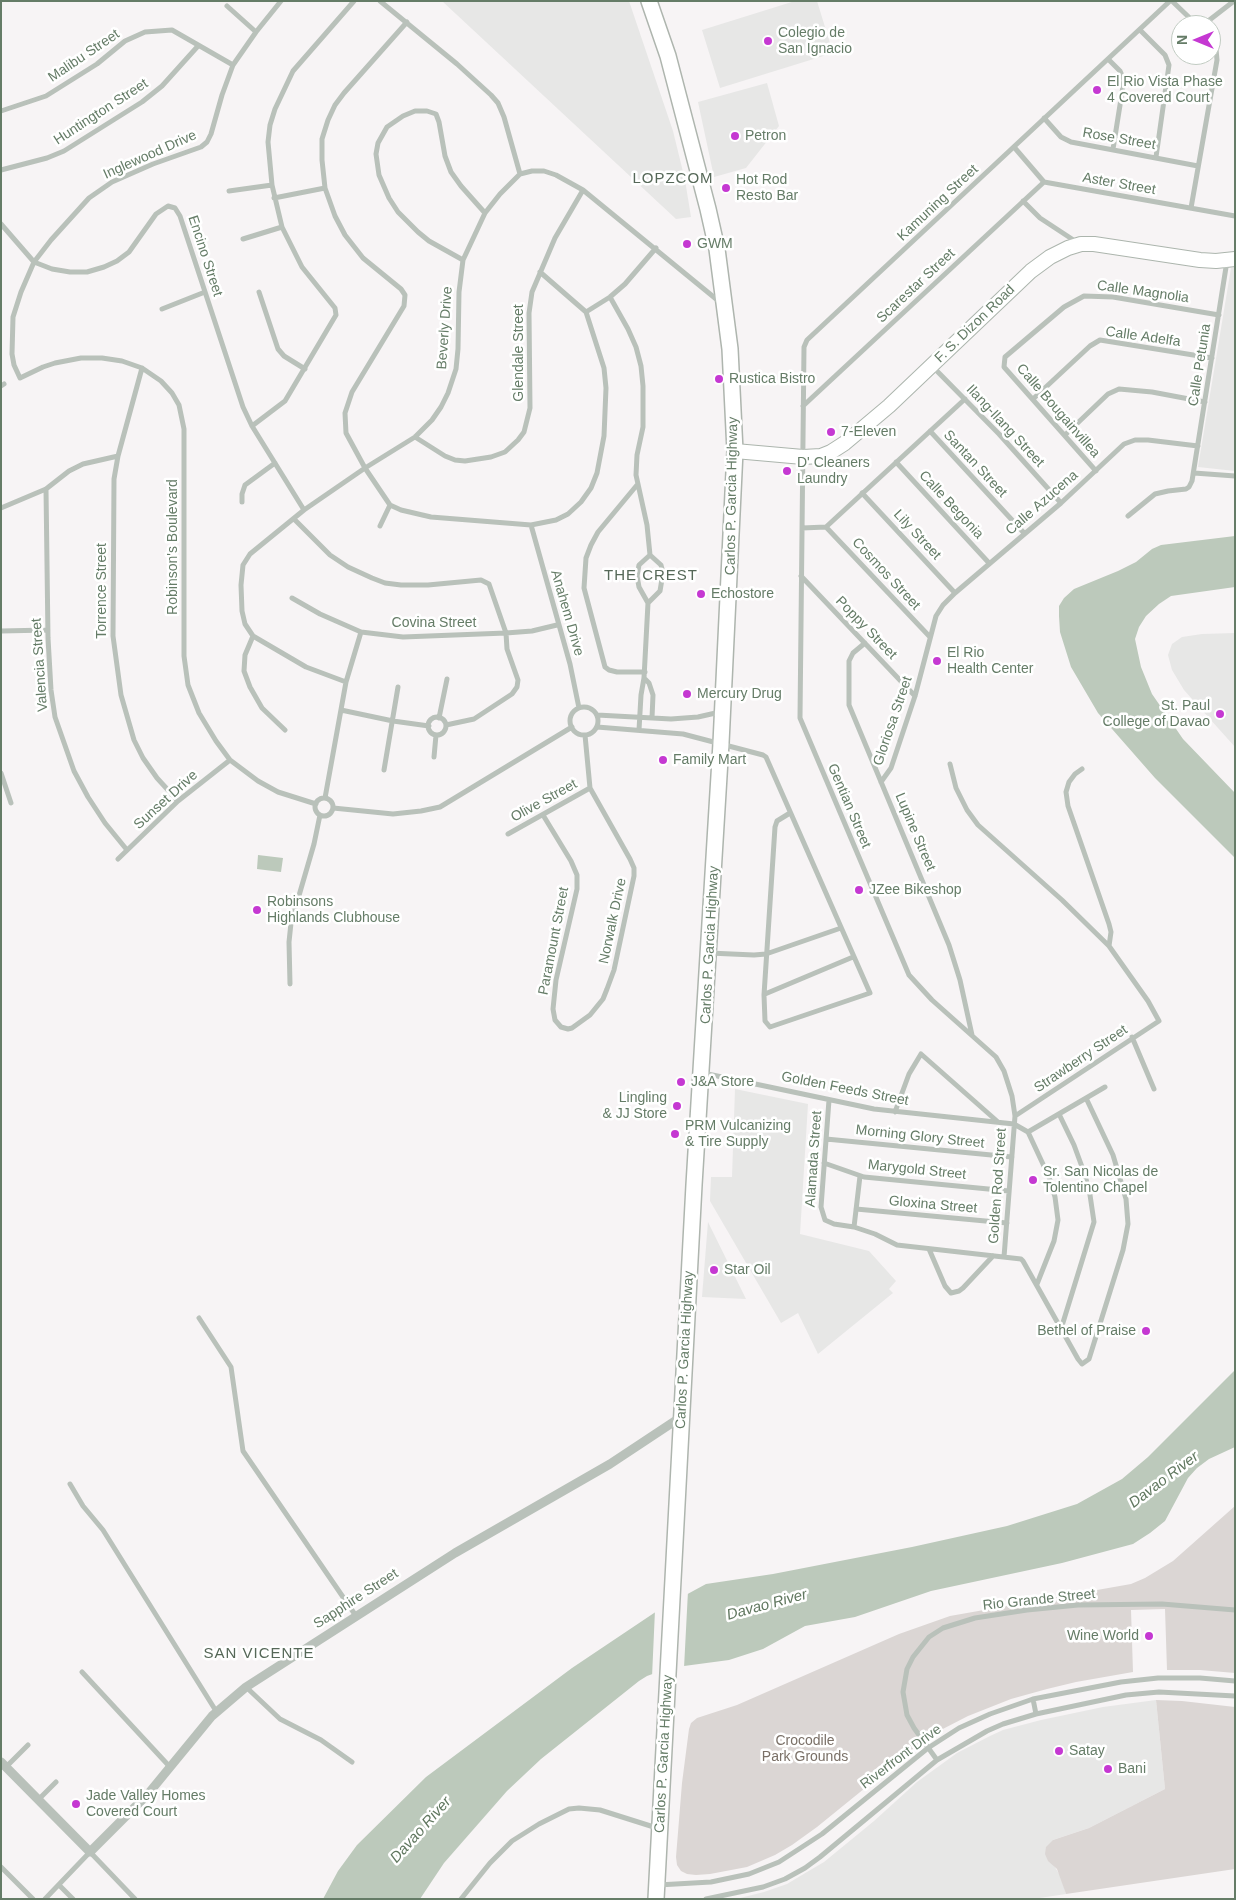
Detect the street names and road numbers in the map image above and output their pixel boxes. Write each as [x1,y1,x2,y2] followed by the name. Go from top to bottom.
[45,26,123,86] street label: Malibu Street
[51,75,151,149] street label: Huntington Street
[1081,124,1157,154] street label: Rose Street
[101,127,199,183] street label: Inglewood Drive
[894,161,982,245] street label: Kamuning Street
[1081,169,1157,199] street label: Aster Street
[184,213,226,299] street label: Encino Street
[873,245,959,327] street label: Scarestar Street
[1096,277,1190,307] street label: Calle Magnolia
[931,281,1019,367] street label: F. S. Dizon Road
[434,286,456,370] street label: Beverly Drive
[511,304,527,402] street label: Glendale Street
[1104,323,1182,351] street label: Calle Adelfa
[1185,323,1215,407] street label: Calle Petunia
[1013,361,1103,461] street label: Calle Bougainvillea
[962,381,1048,471] street label: Ilang-Ilang Street
[722,417,742,575] street label: Carlos P. Garcia Highway
[940,427,1010,501] street label: Santan Street
[915,467,987,543] street label: Calle Begonia
[1002,467,1082,539] street label: Calle Azucena
[165,479,181,615] street label: Robinson's Boulevard
[890,507,944,563] street label: Lily Street
[848,534,924,614] street label: Cosmos Street
[94,543,110,639] street label: Torrence Street
[547,568,587,658] street label: Anahem Drive
[832,593,900,663] street label: Poppy Street
[392,615,476,631] street label: Covina Street
[28,618,52,712] street label: Valencia Street
[870,674,916,768] street label: Gloriosa Street
[824,761,874,851] street label: Gentian Street
[131,767,201,833] street label: Sunset Drive
[508,776,580,826] street label: Olive Street
[891,790,939,874] street label: Lupine Street
[697,865,723,1025] street label: Carlos P. Garcia Highway
[596,877,630,965] street label: Norwalk Drive
[535,886,573,996] street label: Paramount Street
[1031,1022,1131,1096] street label: Strawberry Street
[780,1068,910,1110] street label: Golden Feeds Street
[802,1110,826,1208] street label: Alamada Street
[855,1122,985,1152] street label: Morning Glory Street
[986,1128,1010,1244] street label: Golden Rod Street
[867,1156,967,1184] street label: Marygold Street
[888,1193,978,1217] street label: Gloxina Street
[672,1270,698,1430] street label: Carlos P. Garcia Highway
[311,1565,401,1633] street label: Sapphire Street
[982,1586,1096,1614] street label: Rio Grande Street
[651,1674,677,1834] street label: Carlos P. Garcia Highway
[857,1721,945,1793] street label: Riverfront Drive

